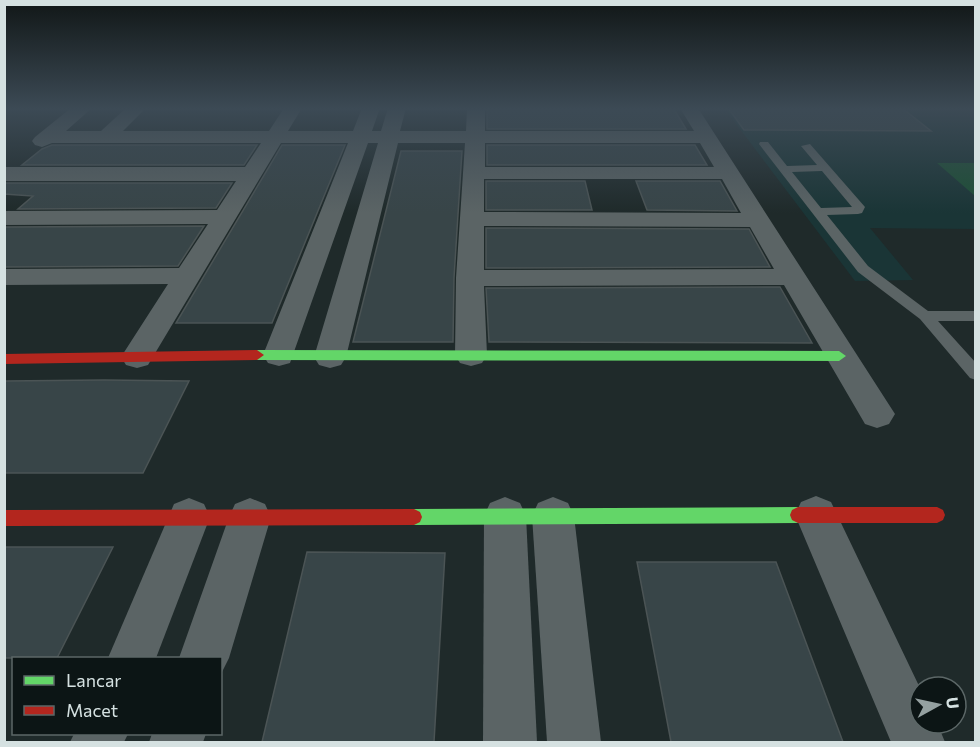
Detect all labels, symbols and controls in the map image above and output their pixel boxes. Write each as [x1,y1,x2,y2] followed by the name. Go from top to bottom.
[12,657,222,735] legend
[66,669,122,691] text: Lancar
[908,675,968,735] north arrow
[943,696,964,710] text: U
[66,699,118,721] text: Macet

